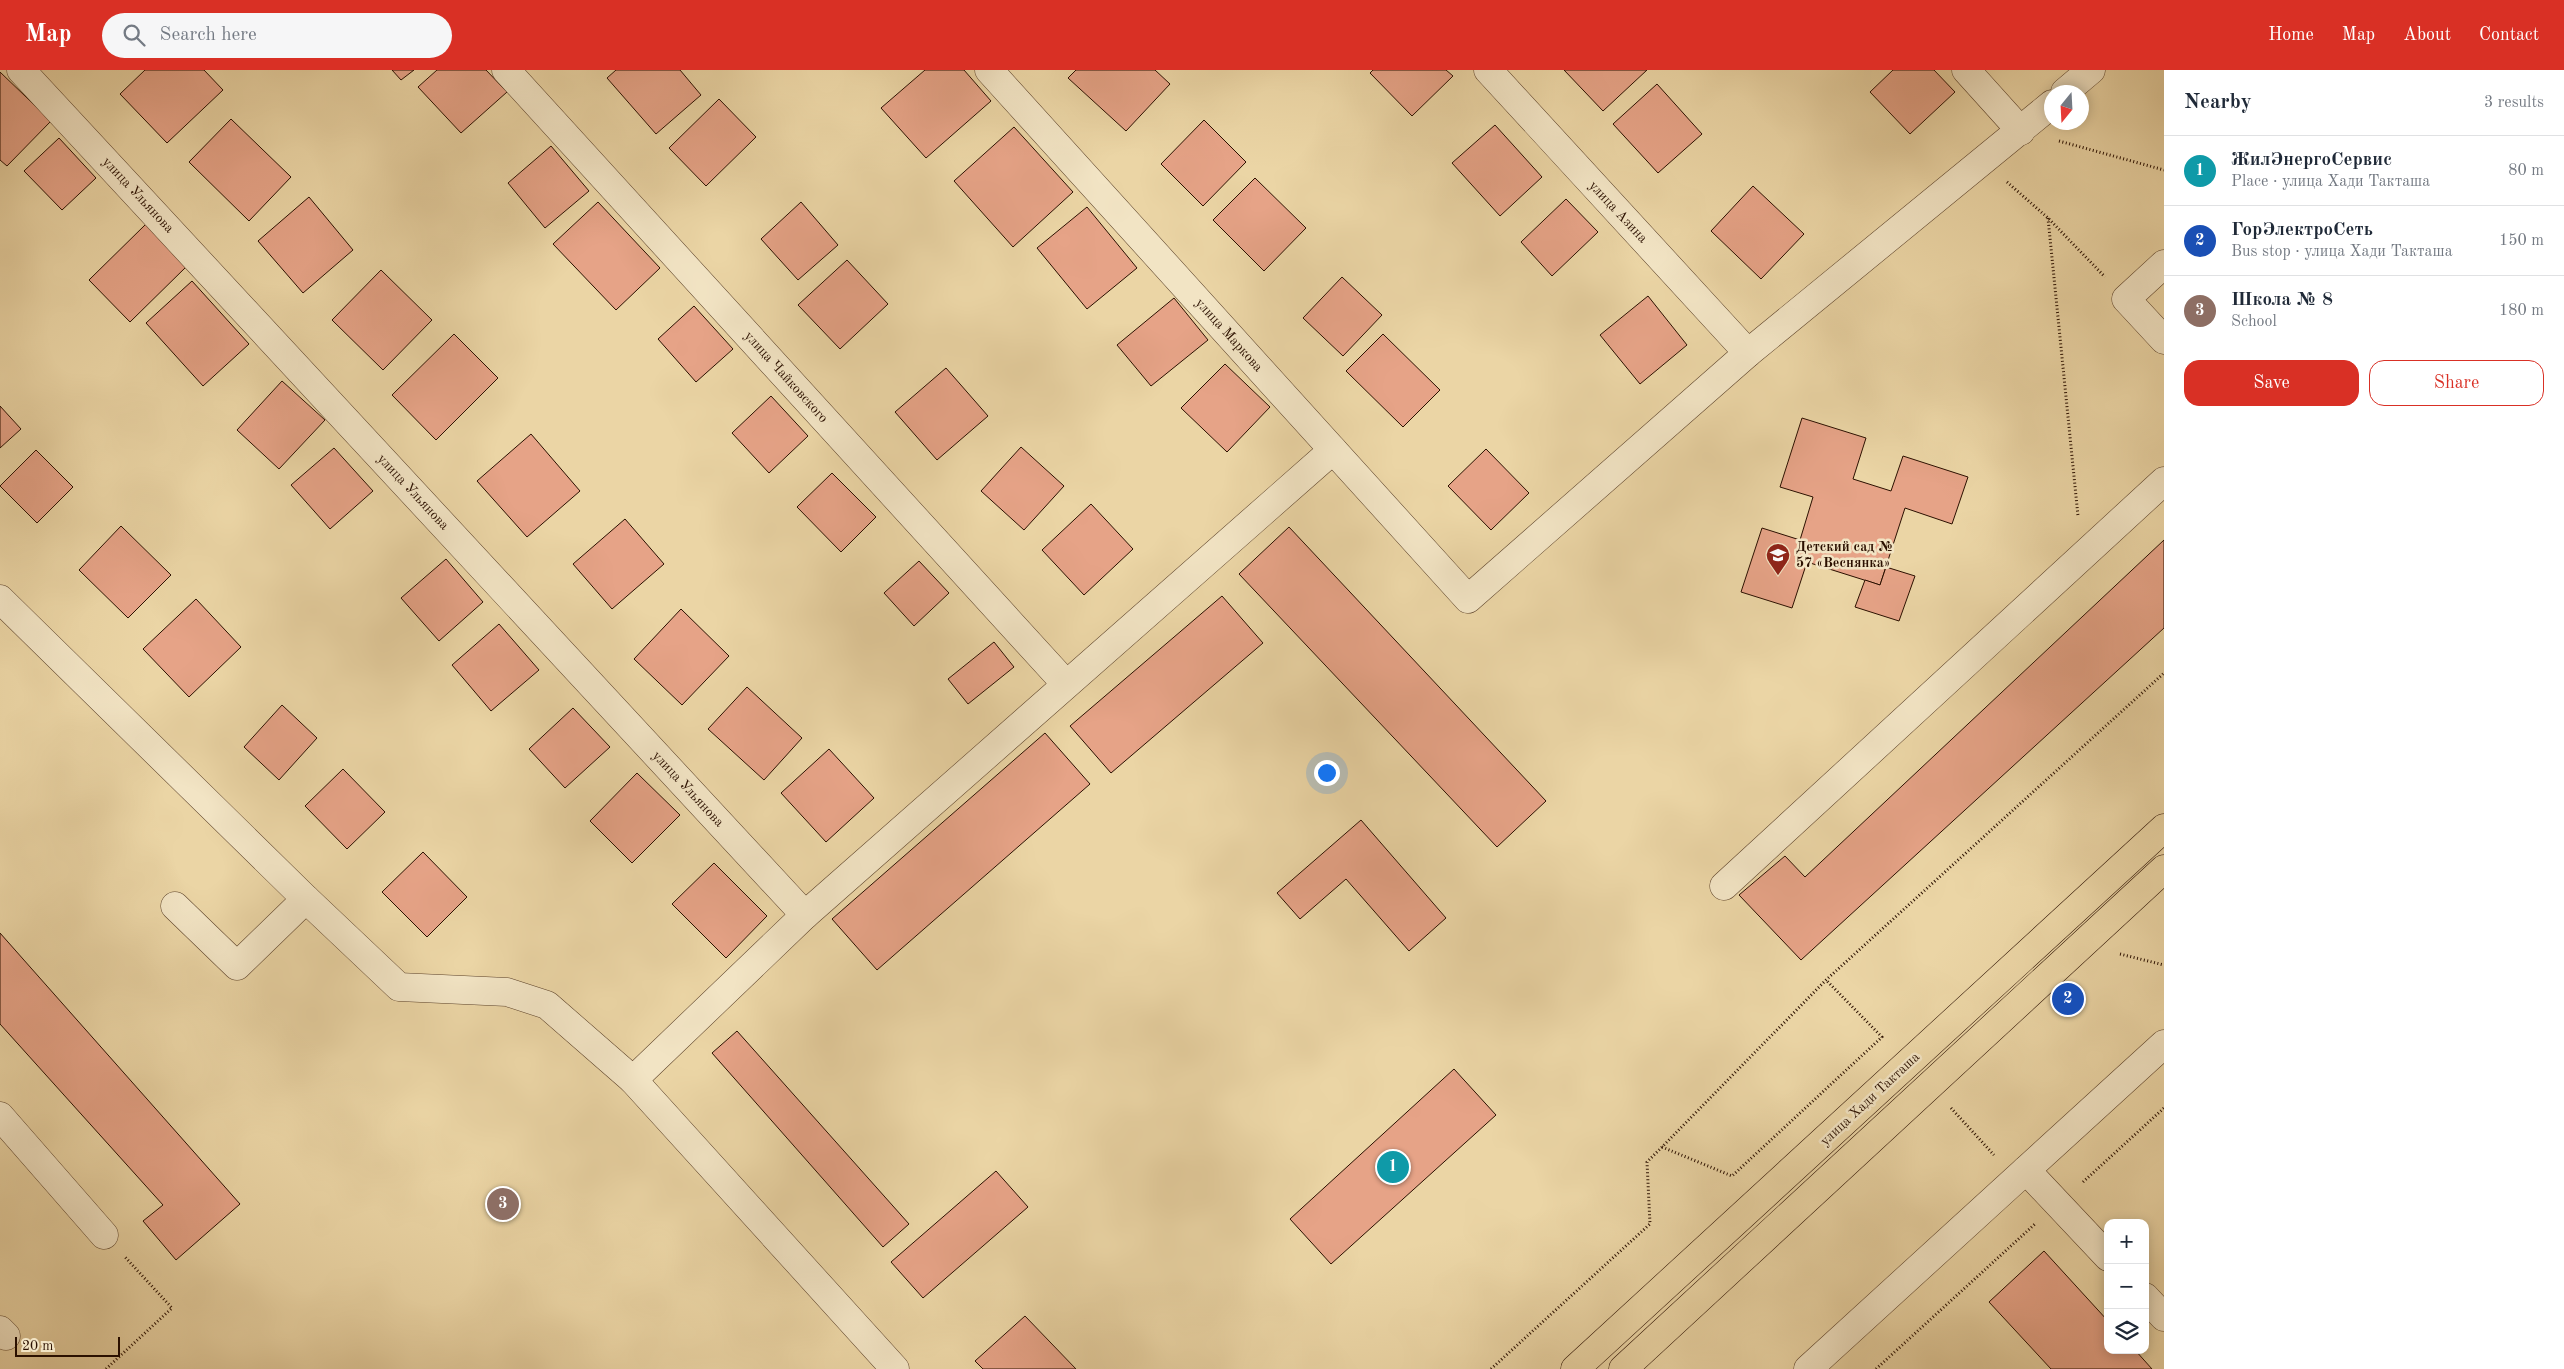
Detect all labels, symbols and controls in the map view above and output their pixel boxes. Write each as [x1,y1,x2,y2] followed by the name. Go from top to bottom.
[102,13,452,58] search box
[120,21,148,49] icon: search
[25,23,72,47] text: Map
[160,26,257,45] text: Search here
[2268,26,2314,44] text: Home
[2342,26,2375,44] text: Map
[2403,26,2451,44] text: About
[2479,26,2539,44] text: Contact
[2044,85,2089,130] north arrow
[2184,92,2252,113] text: Nearby
[2484,95,2544,111] text: 3 results
[2231,151,2392,170] text: ЖилЭнергоСервис
[100,155,176,236] street label: улица Ульянова
[2195,163,2205,179] text: 1
[2508,163,2544,179] text: 80 m
[2231,174,2430,190] text: Place · улица Хади Такташа
[1586,178,1650,246] street label: улица Азина
[2231,221,2373,240] text: ГорЭлектроСеть
[2195,233,2205,249] text: 2
[2499,233,2544,249] text: 150 m
[2231,244,2453,260] text: Bus stop · улица Хади Такташа
[2231,291,2333,310] text: Школа № 8
[1193,296,1265,374] street label: улица Маркова
[2195,303,2205,319] text: 3
[2499,303,2544,319] text: 180 m
[2231,314,2277,330] text: School
[741,329,831,425] street label: улица Чайковского
[2184,360,2359,406] button: Save
[2369,360,2544,406] button: Share
[375,452,451,533] street label: улица Ульянова
[1796,540,1893,570] place label: Детский сад № 57 «Веснянка»
[1765,542,1791,576] school or university icon: Детский сад № 57 «Веснянка»
[650,749,726,830] street label: улица Ульянова
[1314,760,1340,786] your location
[2052,980,2084,1018] pin: 2
[1818,1050,1922,1148] street label: улица Хади Такташа
[1377,1148,1409,1186] pin: 1
[487,1185,519,1223] pin: 3
[2104,1219,2149,1354] map controls
[2104,1219,2149,1264] button: +
[2104,1264,2149,1309] button: −
[2104,1309,2149,1354] button: layers
[15,1334,120,1357] scale bar
[22,1339,53,1353] text: 20 m

